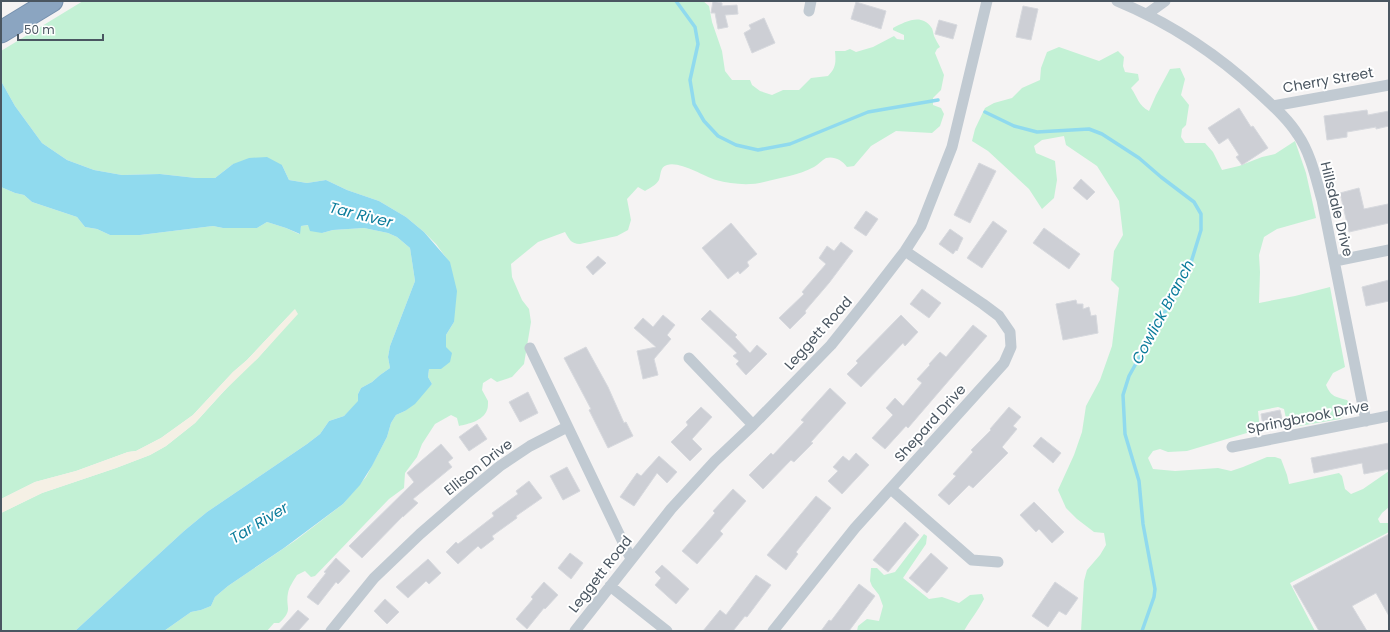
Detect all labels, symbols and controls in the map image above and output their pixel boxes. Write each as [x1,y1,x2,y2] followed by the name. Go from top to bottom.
[18,16,103,42] scale bar
[24,21,55,38] text: 50 m
[1281,62,1375,98] street label: Cherry Street
[1316,159,1359,259] street label: Hillsdale Drive
[327,197,395,233] water label: Tar River
[1126,256,1199,368] water label: Cowlick Branch
[780,292,856,374] street label: Leggett Road
[890,380,971,466] street label: Shepard Drive
[1246,395,1371,439] street label: Springbrook Drive
[440,434,517,500] street label: Ellison Drive
[226,497,292,548] water label: Tar River
[564,531,636,617] street label: Leggett Road

